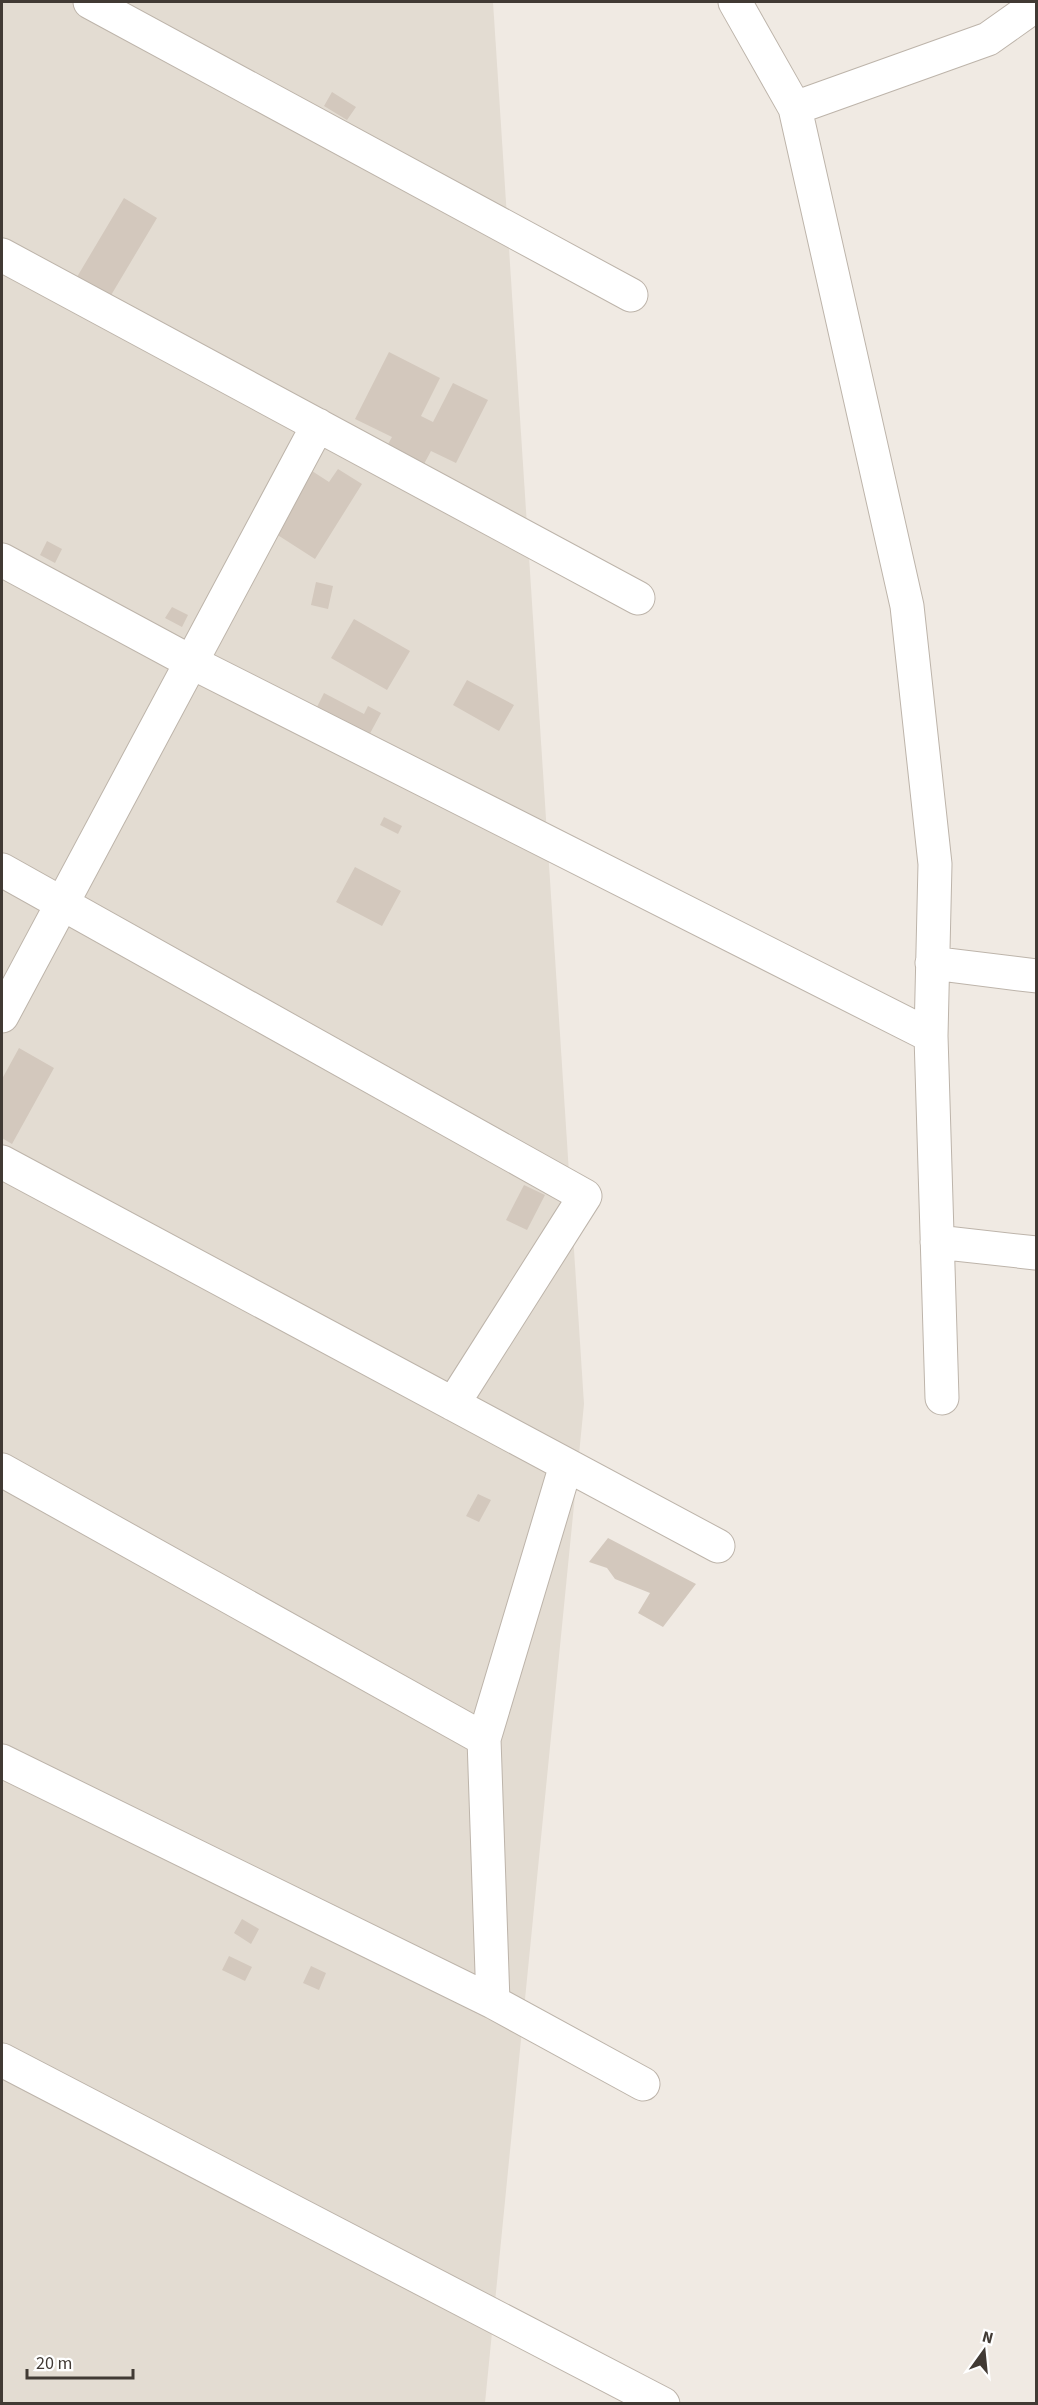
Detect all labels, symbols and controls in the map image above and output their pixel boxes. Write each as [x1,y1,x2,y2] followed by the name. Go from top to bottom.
[954,2321,1014,2381] north arrow
[980,2325,996,2349] text: N
[27,2342,134,2380] scale bar
[36,2351,72,2376] text: 20 m

